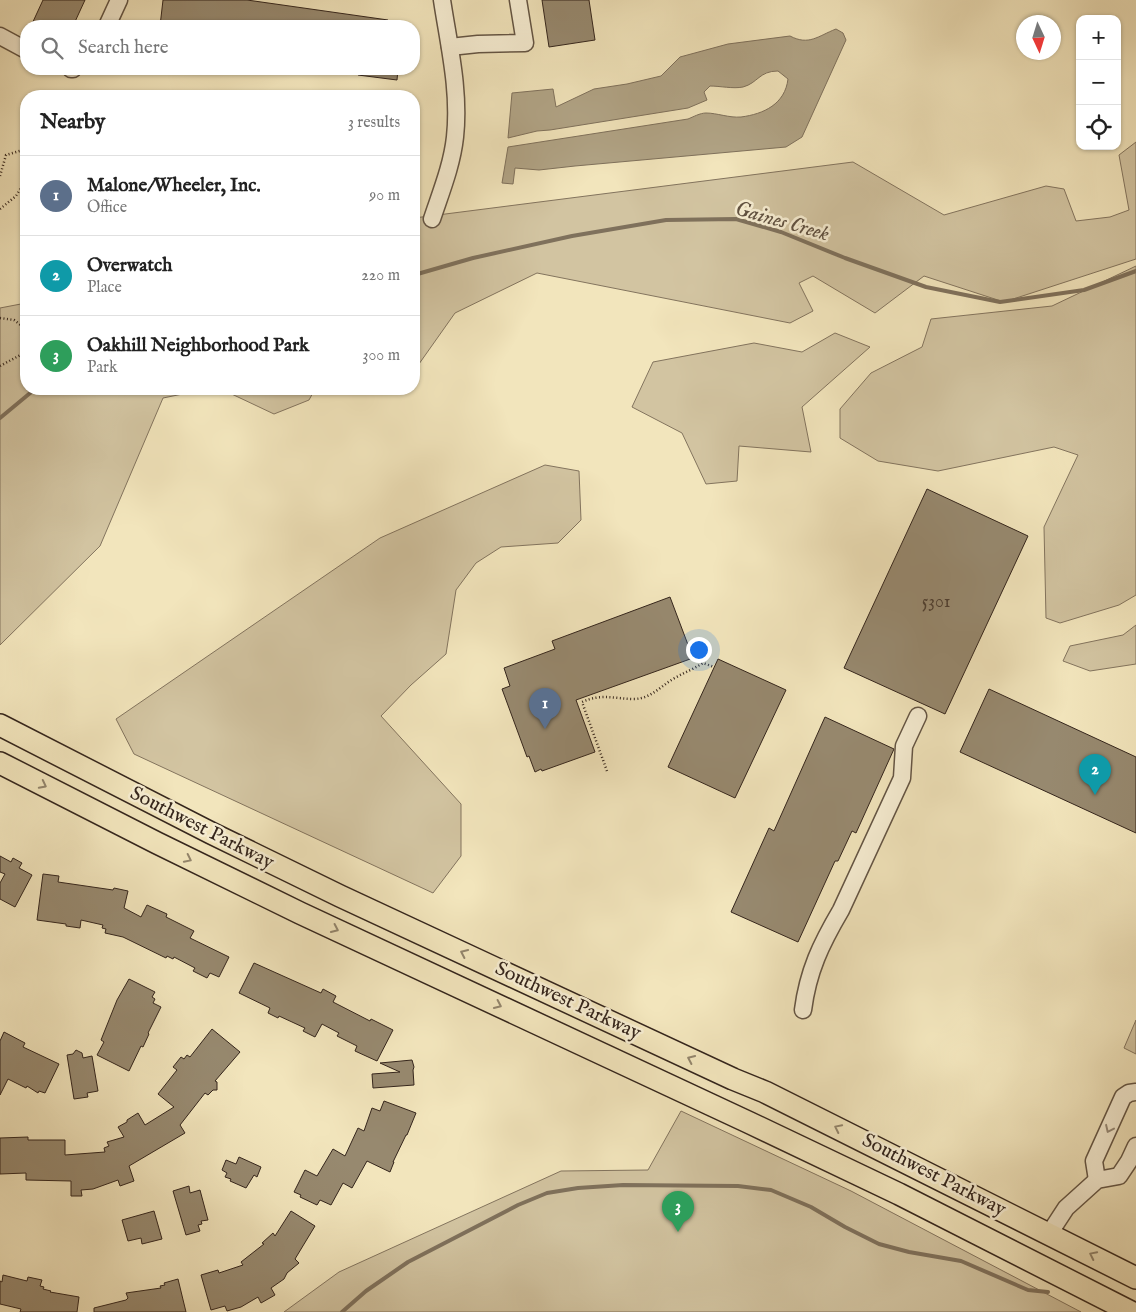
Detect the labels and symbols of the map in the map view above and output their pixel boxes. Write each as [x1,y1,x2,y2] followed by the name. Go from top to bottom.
[1016,15,1061,60] north arrow
[732,196,833,248] water label: Gaines Creek
[922,591,950,614] house number: 5301
[686,637,712,663] your location
[529,688,561,729] pin: 1
[1079,754,1111,795] pin: 2
[38,779,47,789] one-way arrow
[126,781,278,875] street label: Southwest Parkway
[183,852,192,863] one-way arrow
[330,923,339,933] one-way arrow
[460,948,469,959] one-way arrow
[491,956,645,1046] street label: Southwest Parkway
[493,999,502,1010] one-way arrow
[687,1055,696,1065] one-way arrow
[834,1123,843,1134] one-way arrow
[1104,1124,1115,1133] one-way arrow
[858,1128,1010,1222] street label: Southwest Parkway
[662,1191,694,1232] pin: 3
[1089,1251,1098,1261] one-way arrow

